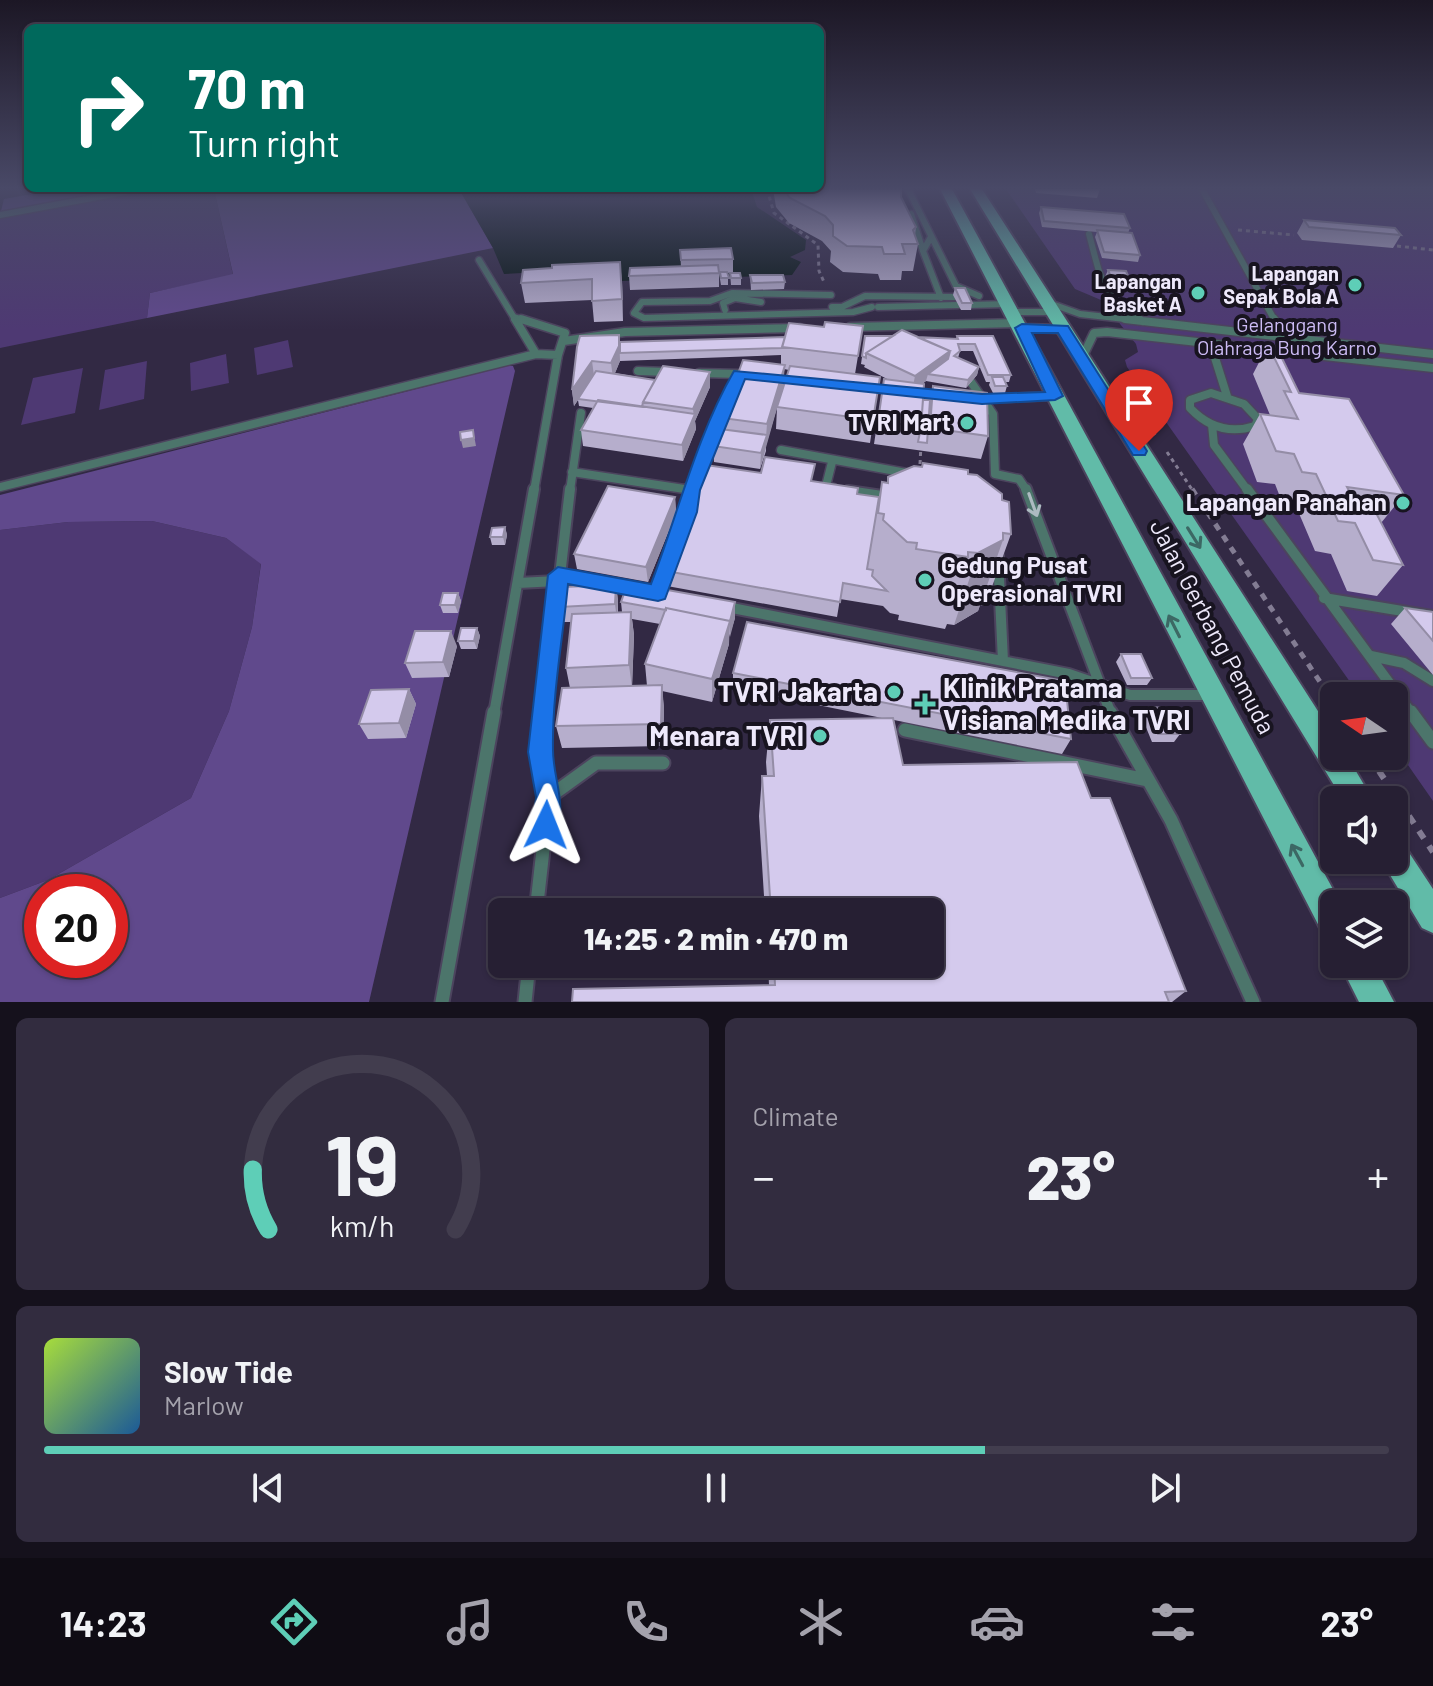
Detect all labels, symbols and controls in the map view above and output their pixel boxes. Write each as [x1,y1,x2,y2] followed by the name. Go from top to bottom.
[188,53,306,120] text: 70 m
[56,56,160,160] icon: right
[188,121,340,164] text: Turn right
[1223,261,1339,308] place label: Lapangan Sepak Bola A
[1095,269,1182,316] place label: Lapangan Basket A
[1346,276,1364,294] marker: Lapangan Sepak Bola A
[1189,284,1207,302] marker: Lapangan Basket A
[1197,312,1377,359] park label: Gelanggang Olahraga Bung Karno
[1105,369,1173,451] pin
[1117,381,1161,425] icon: arrive
[848,407,951,436] place label: TVRI Mart
[958,414,976,432] marker: TVRI Mart
[1186,487,1387,516] place label: Lapangan Panahan
[1026,492,1041,517] one-way arrow
[1394,494,1412,512] marker: Lapangan Panahan
[1145,514,1282,738] street label: Jalan Gerbang Pemuda
[1185,526,1202,548] one-way arrow
[941,550,1122,607] place label: Gedung Pusat Operasional TVRI
[916,571,934,589] marker: Gedung Pusat Operasional TVRI
[1166,615,1182,638] one-way arrow
[943,670,1191,736] place label: Klinik Pratama Visiana Medika TVRI
[718,674,878,708] place label: TVRI Jakarta
[1320,682,1408,770] north arrow
[1320,682,1408,978] map controls
[885,683,903,701] marker: TVRI Jakarta
[914,693,936,715] marker: Klinik Pratama Visiana Medika TVRI
[649,718,804,752] place label: Menara TVRI
[811,727,829,745] marker: Menara TVRI
[504,783,588,867] position arrow
[1320,786,1408,874] button: sound
[1289,843,1304,867] one-way arrow
[24,874,128,978] speed limit sign: 20
[1320,890,1408,978] button: layers
[584,920,848,956] text: 14:25 · 2 min · 470 m
[753,1100,839,1131] text: Climate
[325,1113,399,1213] text: 19
[1027,1140,1115,1212] text: 23°
[753,1149,775,1202] text: −
[1367,1149,1389,1202] text: +
[330,1208,395,1243] text: km/h
[164,1353,293,1389] text: Slow Tide
[164,1389,244,1420] text: Marlow
[246,1466,290,1510] icon: previous
[694,1466,738,1510] icon: pause
[1143,1466,1187,1510] icon: next
[266,1594,322,1650] icon: directions
[442,1594,498,1650] icon: music
[618,1594,674,1650] icon: phone
[793,1594,849,1650] icon: climate
[969,1594,1025,1650] icon: car
[1145,1594,1201,1650] icon: filters
[60,1601,147,1644] text: 14:23
[1321,1601,1373,1644] text: 23°

